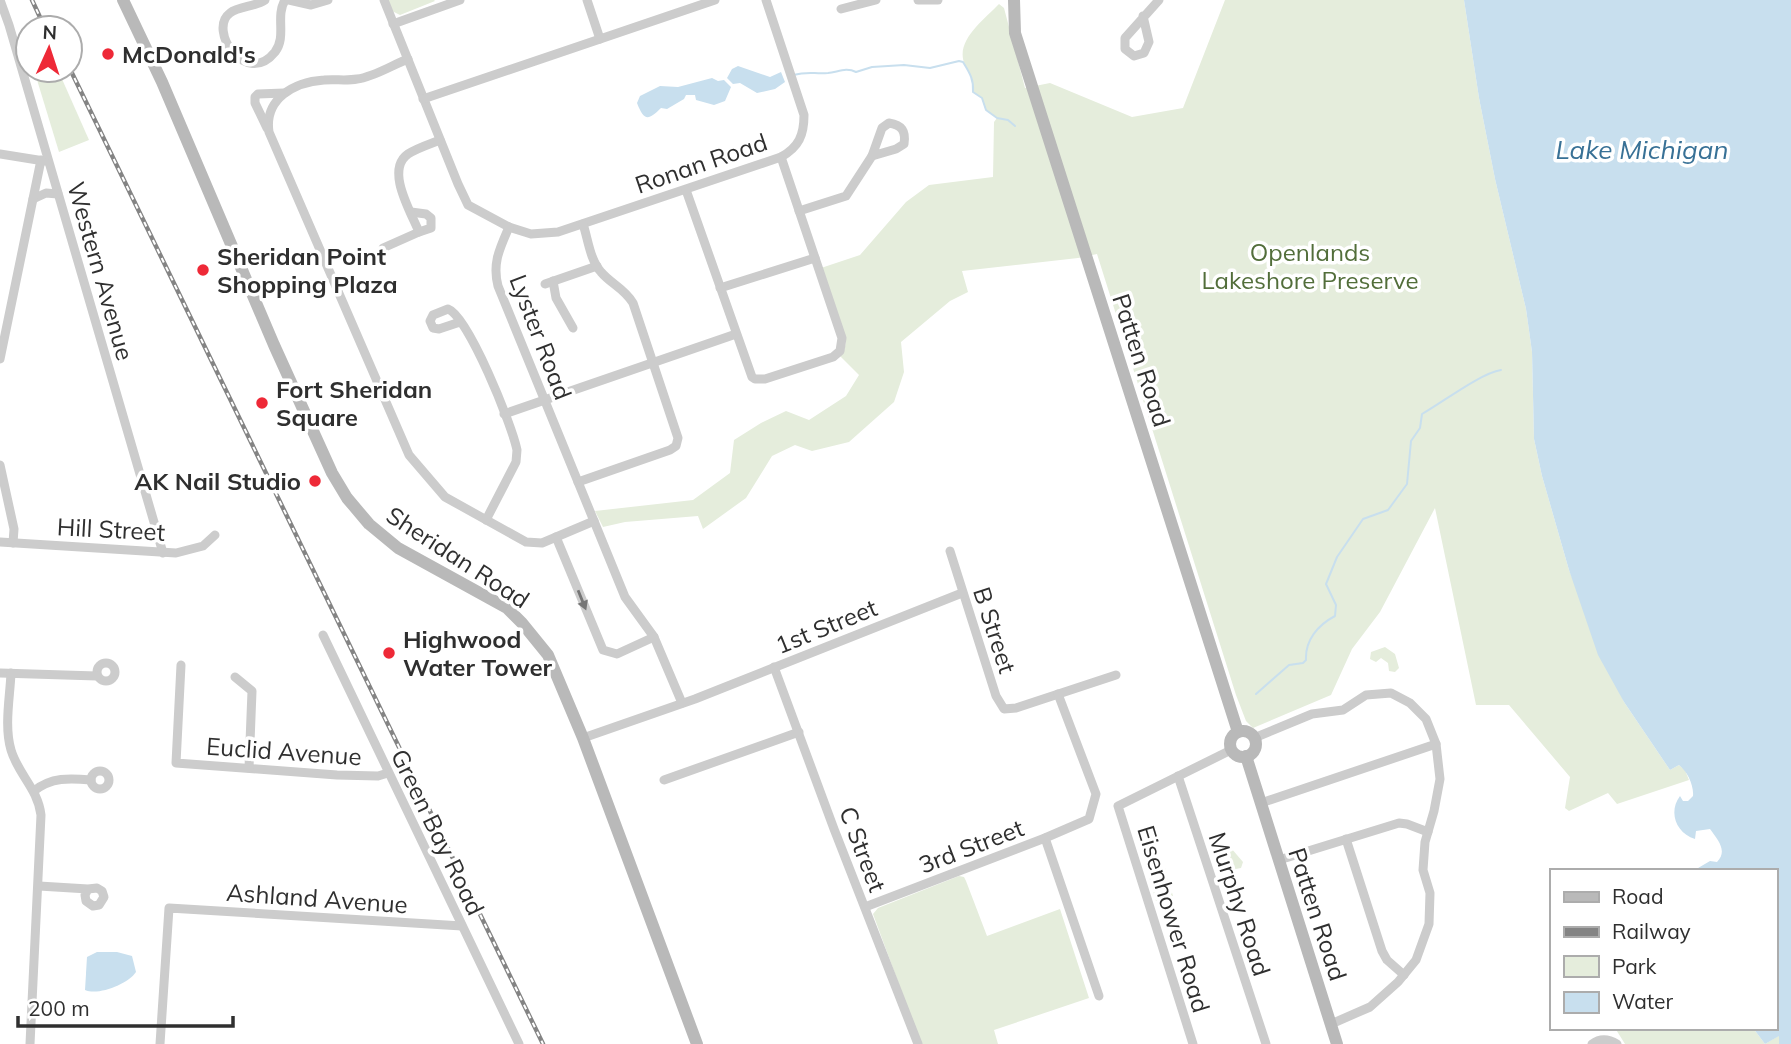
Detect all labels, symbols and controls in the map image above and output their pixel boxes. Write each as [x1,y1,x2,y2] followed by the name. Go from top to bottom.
[14,14,84,84] north arrow
[42,20,58,44] text: N
[122,39,256,69] place label: McDonald's
[100,46,116,62] marker: McDonald's
[631,126,771,200] street label: Ronan Road
[1555,133,1729,166] water label: Lake Michigan
[61,178,141,364] street label: Western Avenue
[1201,237,1419,295] park label: Openlands Lakeshore Preserve
[217,241,398,299] place label: Sheridan Point Shopping Plaza
[195,262,211,278] marker: Sheridan Point Shopping Plaza
[503,270,579,404] street label: Lyster Road
[1106,290,1178,430] street label: Patten Road
[276,374,432,432] place label: Fort Sheridan Square
[254,395,270,411] marker: Fort Sheridan Square
[134,466,301,496] place label: AK Nail Studio
[307,473,323,489] marker: AK Nail Studio
[381,500,535,614] street label: Sheridan Road
[56,511,166,547] street label: Hill Street
[967,583,1023,677] street label: B Street
[576,590,588,610] one-way arrow
[771,592,881,660] street label: 1st Street
[403,624,553,682] place label: Highwood Water Tower
[381,645,397,661] marker: Highwood Water Tower
[205,731,363,771] street label: Euclid Avenue
[385,744,491,920] street label: Green Bay Road
[833,802,893,896] street label: C Street
[914,812,1028,880] street label: 3rd Street
[1131,822,1217,1016] street label: Eisenhower Road
[1203,828,1277,980] street label: Murphy Road
[1282,844,1354,984] street label: Patten Road
[1550,869,1777,1030] legend
[225,877,409,919] street label: Ashland Avenue
[1612,883,1663,909] text: Road
[1612,918,1691,944] text: Railway
[1612,953,1656,979] text: Park
[18,984,233,1028] scale bar
[1612,988,1673,1014] text: Water
[28,995,90,1021] text: 200 m

